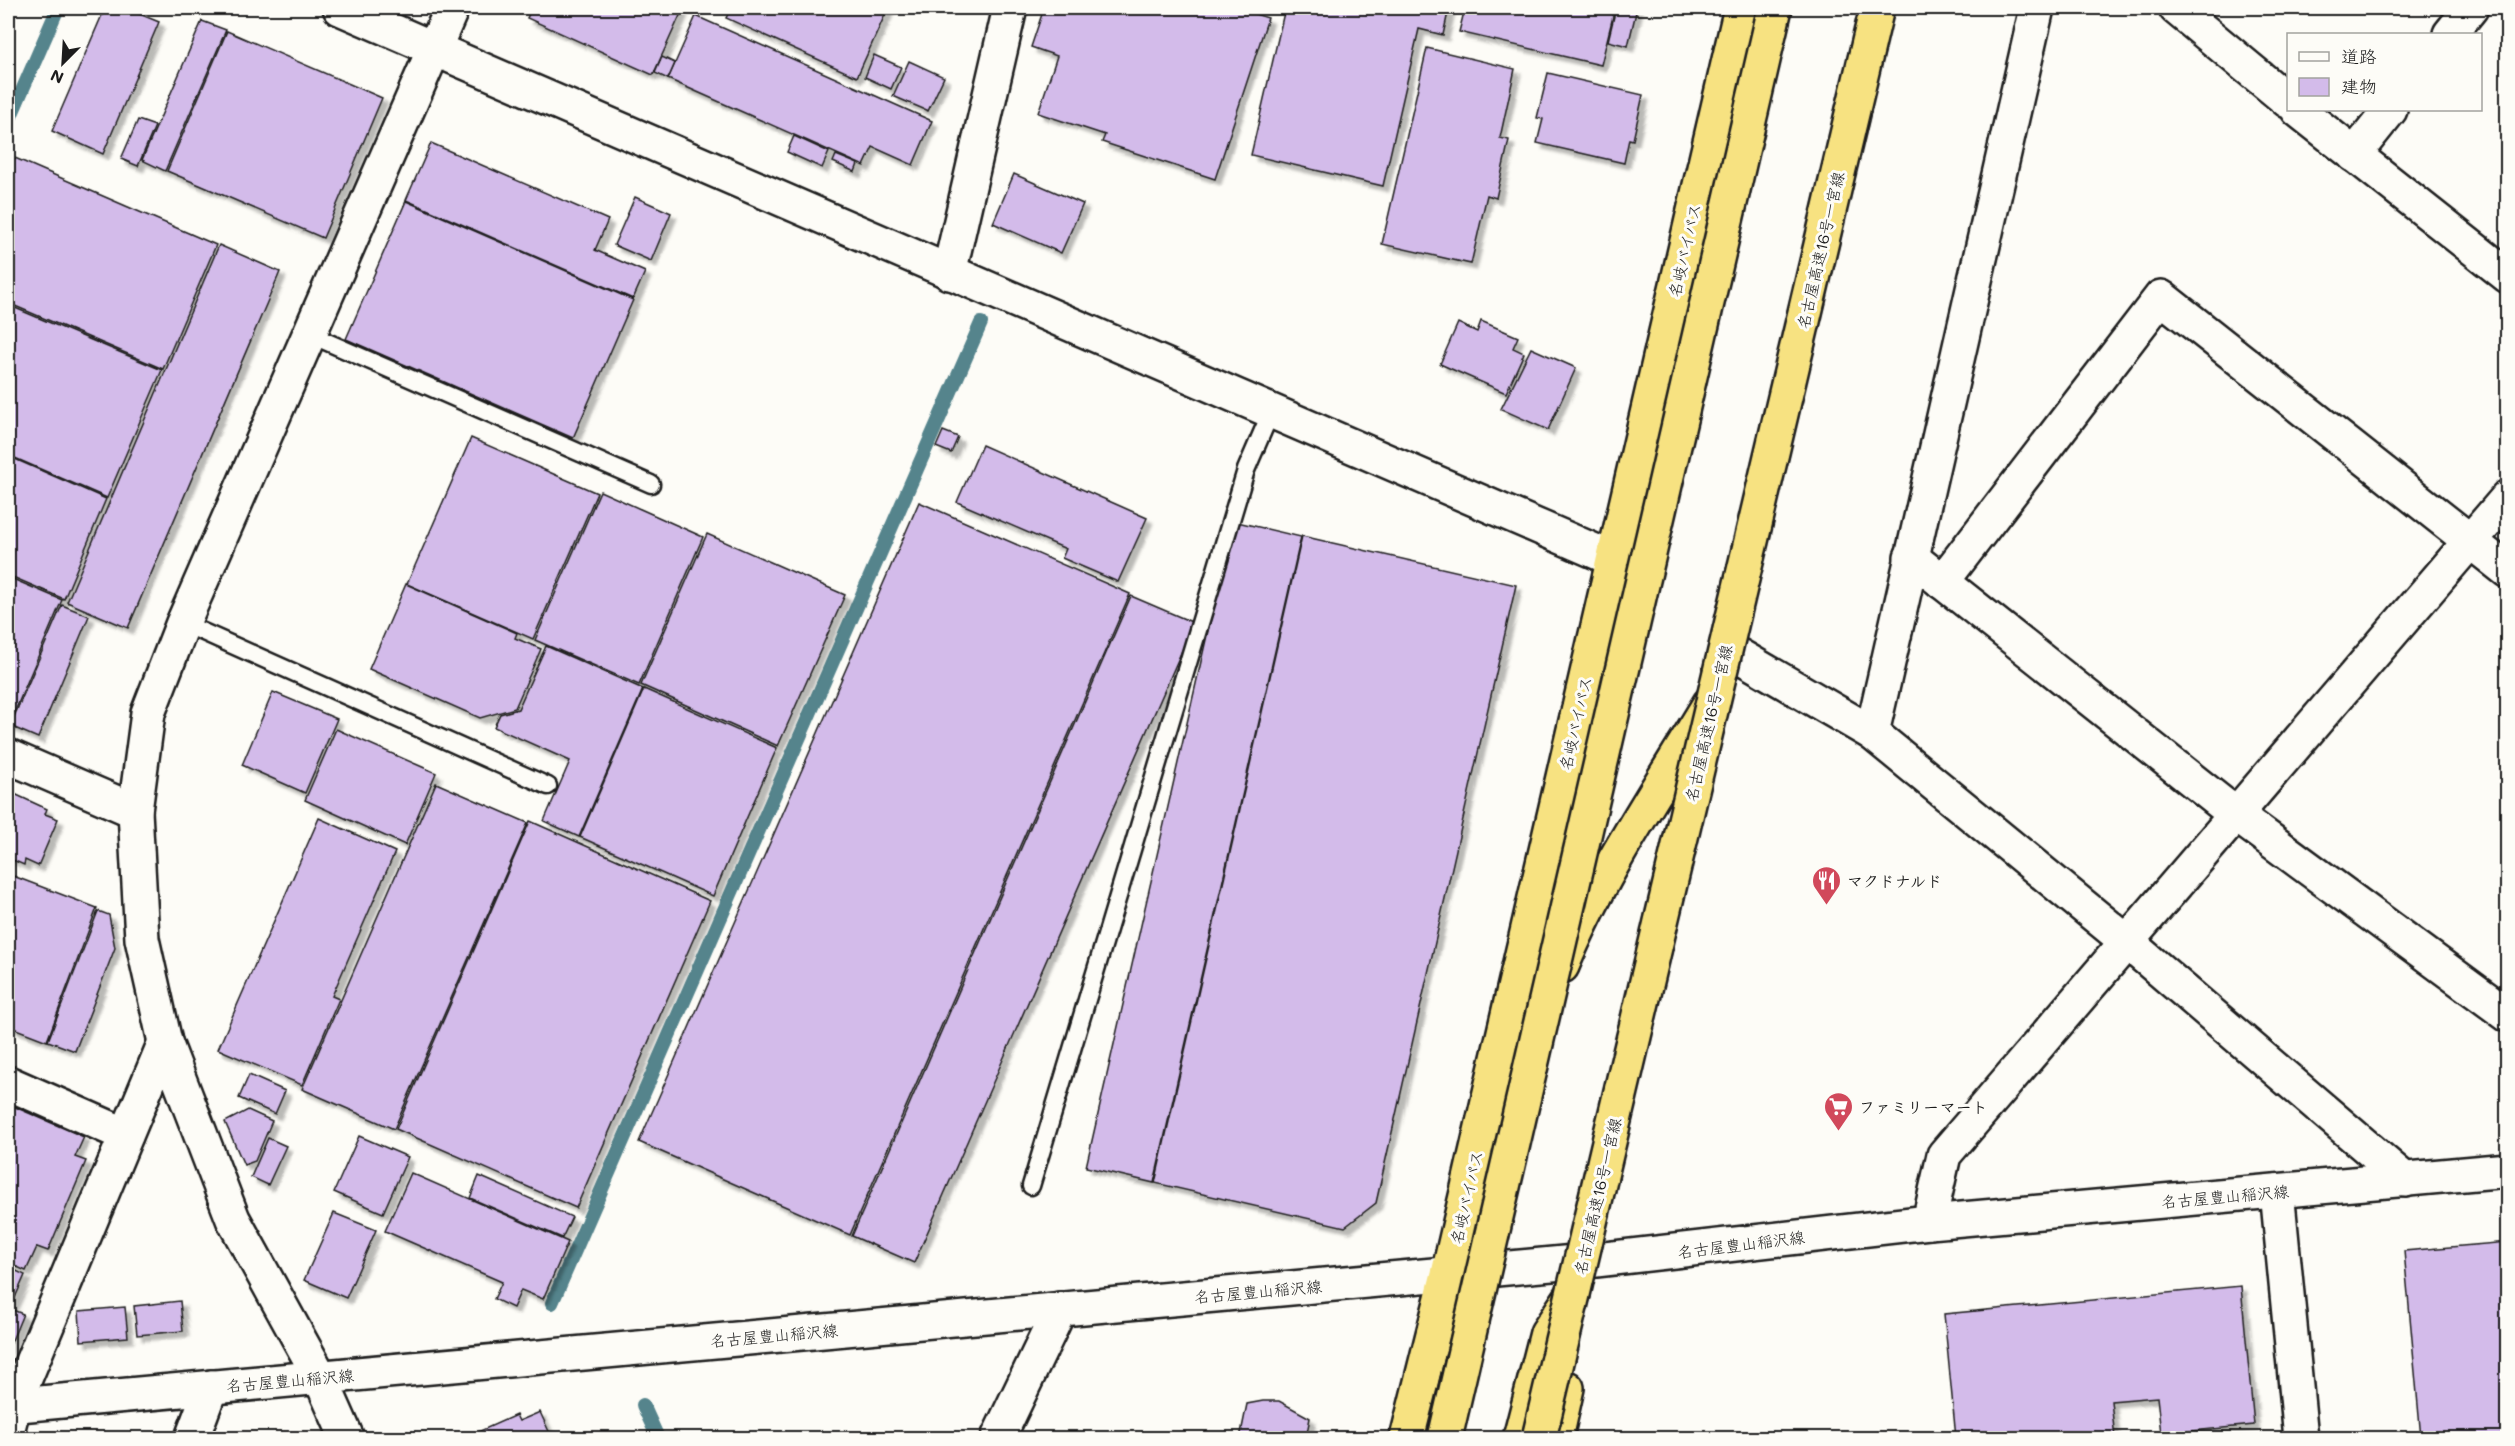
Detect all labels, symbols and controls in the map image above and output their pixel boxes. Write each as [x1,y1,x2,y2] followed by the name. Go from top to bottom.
[33,33,93,93] north arrow
[2287,33,2482,111] legend
[2341,44,2377,68] text: 道路
[47,65,67,89] text: N
[2341,74,2377,98] text: 建物
[1792,169,1848,331] street label: 名古屋高速16号一宮線
[1663,201,1705,299] street label: 名岐バイパス
[1680,642,1736,804] street label: 名古屋高速16号一宮線
[1554,674,1596,772] street label: 名岐バイパス
[1810,864,1842,906] restaurant icon: マクドナルド
[1847,870,1942,891] place label: マクドナルド
[1822,1090,1854,1132] supermarket icon: ファミリーマート
[1859,1096,1988,1117] place label: ファミリーマート
[1569,1115,1625,1277] street label: 名古屋高速16号一宮線
[1445,1148,1487,1246] street label: 名岐バイパス
[2160,1180,2290,1212] street label: 名古屋豊山稲沢線
[1676,1226,1806,1262] street label: 名古屋豊山稲沢線
[1193,1275,1323,1307] street label: 名古屋豊山稲沢線
[709,1319,839,1351] street label: 名古屋豊山稲沢線
[225,1364,355,1396] street label: 名古屋豊山稲沢線

